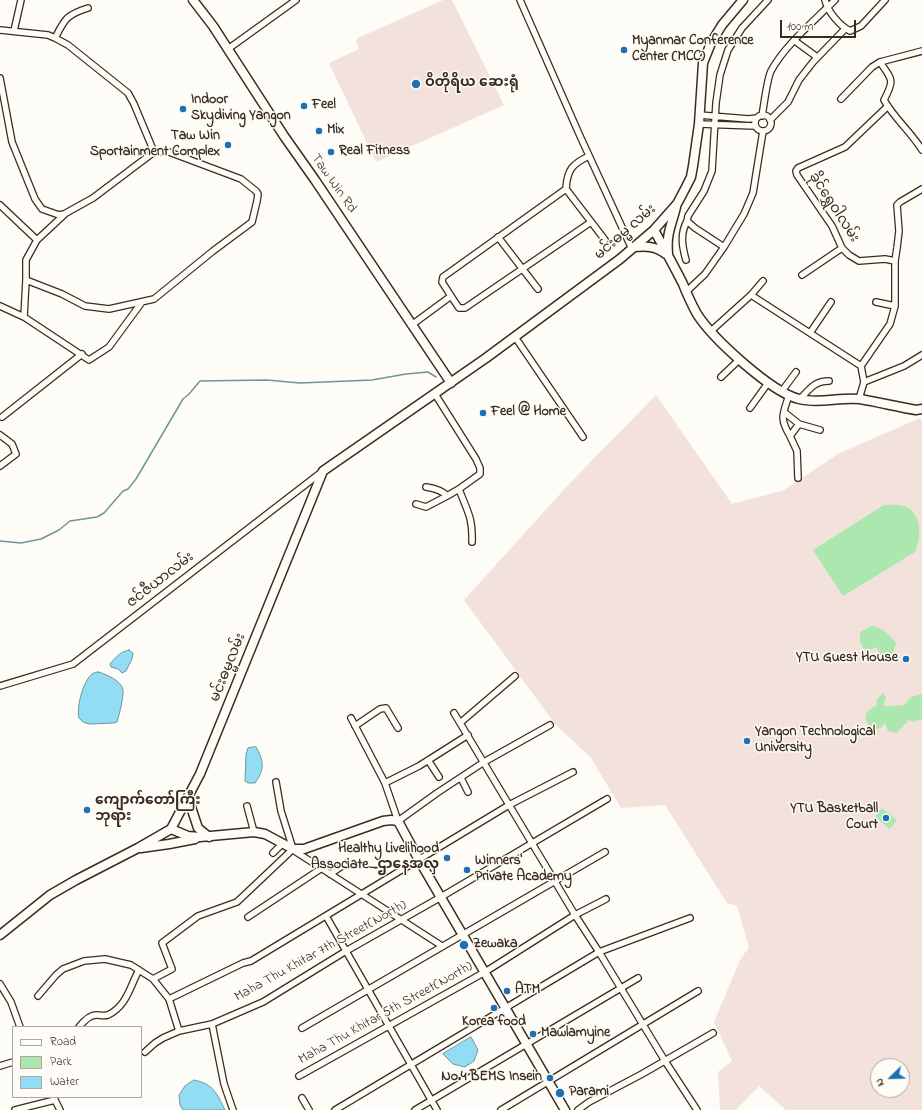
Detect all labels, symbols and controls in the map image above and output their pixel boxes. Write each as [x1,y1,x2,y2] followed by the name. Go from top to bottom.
[782,12,858,38] scale bar
[787,18,814,36] text: 100 m
[632,34,754,66] place label: Myanmar Conference Center (MCC)
[619,45,629,55] marker: Myanmar Conference Center (MCC)
[425,76,519,92] place label: ဝိတိုရိယ ဆေးရုံ
[410,78,422,90] marker: ဝိတိုရိယ ဆေးရုံ
[191,93,291,126] place label: Indoor Skydiving Yangon
[312,98,336,114] place label: Feel
[299,101,309,111] marker: Feel
[178,104,188,114] marker: Indoor Skydiving Yangon
[327,123,344,139] place label: Mix
[314,126,324,136] marker: Mix
[90,129,220,162] place label: Taw Win Sportainment Complex
[223,140,233,150] marker: Taw Win Sportainment Complex
[339,144,410,160] place label: Real Fitness
[326,147,336,157] marker: Real Fitness
[307,151,359,217] street label: Taw Win Rd
[804,170,862,246] street label: ခိုင်ရွှေဝါလမ်း
[592,202,660,264] street label: မင်းဓမ္မ လမ်း
[491,405,566,421] place label: Feel @ Home
[478,408,488,418] marker: Feel @ Home
[124,550,198,612] street label: ဇင်ဇီယာလမ်း
[208,631,250,705] street label: မင်းဓမ္မလမ်း
[796,651,898,667] place label: YTU Guest House
[901,654,911,664] marker: YTU Guest House
[755,725,875,758] place label: Yangon Technological University
[742,736,752,746] marker: Yangon Technological University
[95,794,201,826] place label: ကျောက်တော်ကြီး ဘုရား
[790,802,878,834] place label: YTU Basketball Court
[82,805,92,815] marker: ကျောက်တော်ကြီး ဘုရား
[881,813,891,823] marker: YTU Basketball Court
[311,842,439,874] place label: Healthy Livelihood Associate_ဌာနေအလှ
[442,853,452,863] marker: Healthy Livelihood Associate_ဌာနေအလှ
[475,854,572,886] place label: Winners' Private Academy
[462,865,472,875] marker: Winners' Private Academy
[232,898,410,1006] street label: Maha Thu Khitar 7th Street(North)
[473,937,518,953] place label: Zewaka
[458,939,470,951] marker: Zewaka
[296,959,476,1069] street label: Maha Thu Khitar 5th Street(North)
[515,983,540,999] place label: ATM
[502,986,512,996] marker: ATM
[489,1003,499,1013] marker: Korea food
[462,1015,526,1031] place label: Korea food
[12,1026,142,1098] legend
[541,1026,610,1042] place label: Mawlamyine
[528,1029,538,1039] marker: Mawlamyine
[50,1033,76,1051] text: Road
[50,1053,72,1071] text: Park
[870,1058,910,1098] north arrow
[441,1070,542,1086] place label: No.4 BEMS Insein
[50,1073,79,1091] text: Water
[545,1073,555,1083] marker: No.4 BEMS Insein
[871,1076,889,1089] text: N
[569,1085,609,1101] place label: Parami
[554,1087,566,1099] marker: Parami

